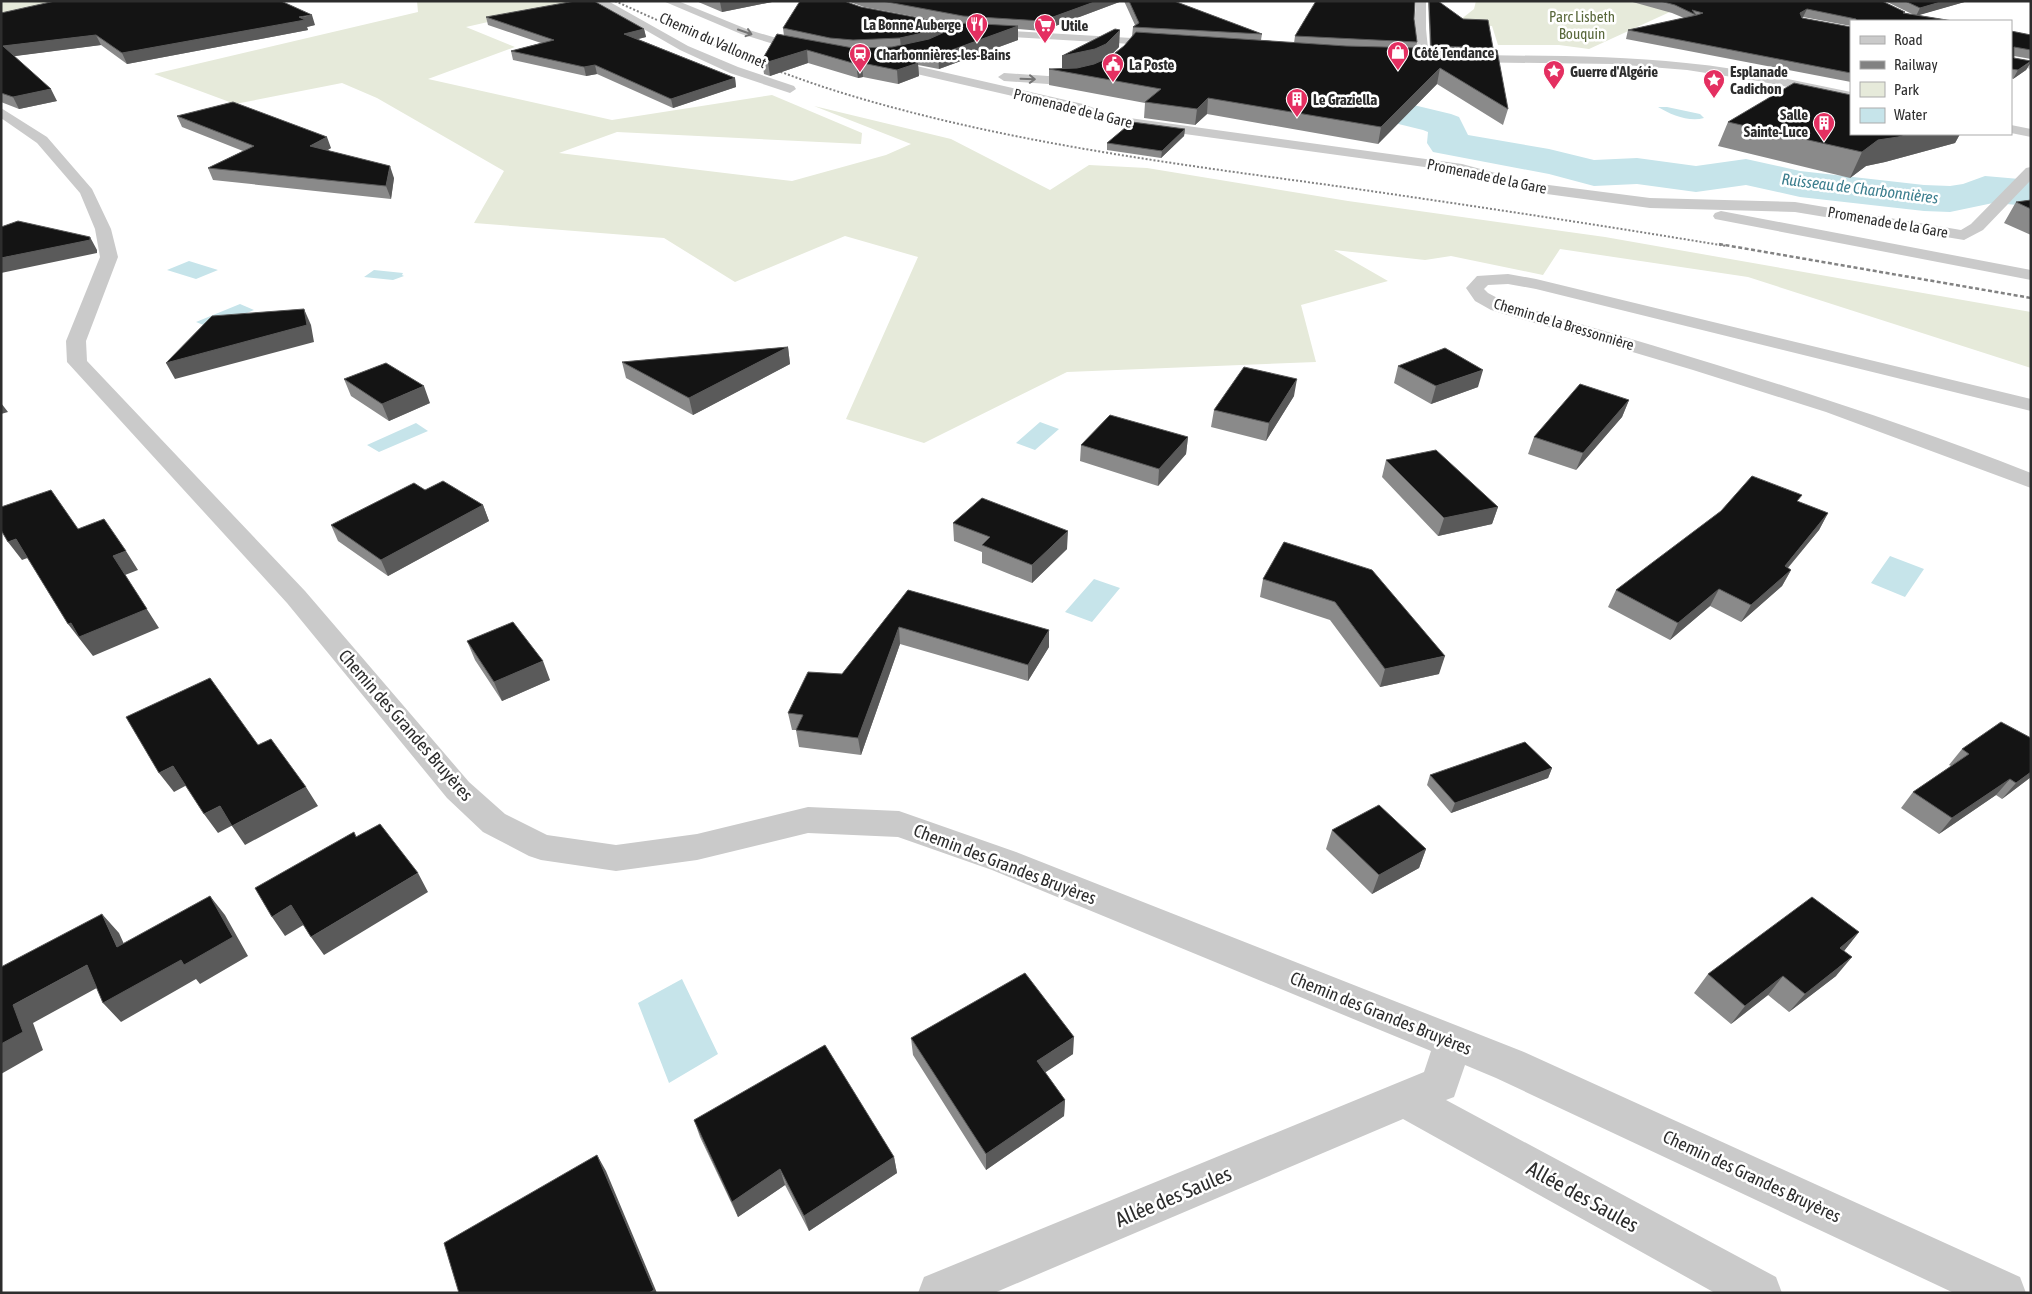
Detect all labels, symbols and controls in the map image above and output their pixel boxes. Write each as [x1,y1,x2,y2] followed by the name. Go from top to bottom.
[1549,8,1615,42] park label: Parc Lisbeth Bouquin
[657,9,769,71] street label: Chemin du Vallonnet
[965,12,989,43] restaurant icon: La Bonne Auberge
[1033,13,1057,44] supermarket icon: Utile
[863,16,961,33] place label: La Bonne Auberge
[1061,17,1088,34] place label: Utile
[1850,20,2012,135] legend
[737,28,752,37] one-way arrow
[1894,31,1923,48] text: Road
[1386,40,1410,71] shop icon: Côté Tendance
[848,42,872,73] station icon: Charbonnières-les-Bains
[1414,44,1495,61] place label: Côté Tendance
[876,46,1011,63] place label: Charbonnières-les-Bains
[1101,52,1125,83] public building icon: La Poste
[1129,56,1175,73] place label: La Poste
[1894,56,1938,73] text: Railway
[1542,59,1566,90] place icon: Guerre d'Algérie
[1570,63,1658,80] place label: Guerre d'Algérie
[1730,63,1788,97] place label: Esplanade Cadichon
[1702,68,1726,99] place icon: Esplanade Cadichon
[1020,74,1036,83] one-way arrow
[1894,81,1919,98] text: Park
[1012,85,1134,131] street label: Promenade de la Gare
[1285,87,1309,118] building icon: Le Graziella
[1313,91,1377,108] place label: Le Graziella
[1744,106,1808,140] place label: Salle Sainte-Luce
[1894,106,1927,123] text: Water
[1812,111,1836,142] building icon: Salle Sainte-Luce
[1426,155,1549,197] street label: Promenade de la Gare
[1781,169,1940,207] water label: Ruisseau de Charbonnières
[1827,203,1950,241] street label: Promenade de la Gare
[1492,295,1636,353] street label: Chemin de la Bressonnière
[335,645,477,805] street label: Chemin des Grandes Bruyères
[911,819,1099,909] street label: Chemin des Grandes Bruyères
[1287,967,1475,1059] street label: Chemin des Grandes Bruyères
[1660,1126,1844,1226] street label: Chemin des Grandes Bruyères
[1523,1155,1643,1237] street label: Allée des Saules
[1111,1161,1235,1231] street label: Allée des Saules

